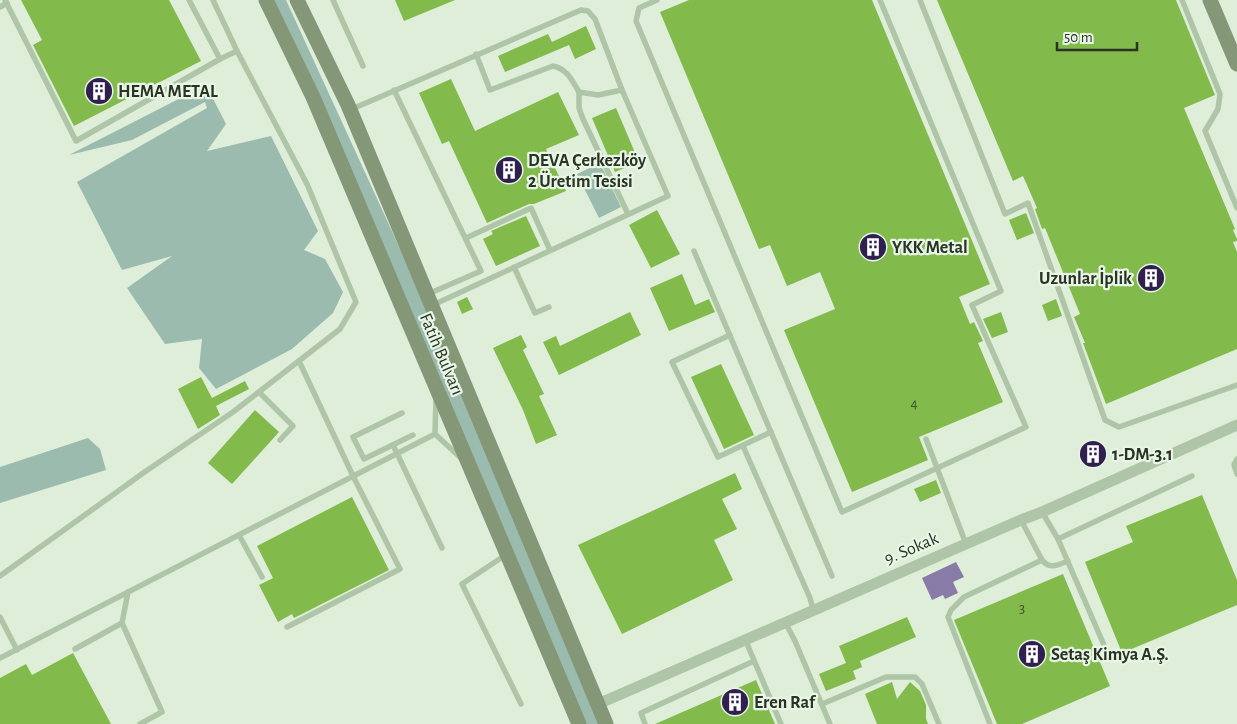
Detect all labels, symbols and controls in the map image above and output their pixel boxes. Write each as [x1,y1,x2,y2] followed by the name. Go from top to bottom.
[1057,20,1137,52] scale bar
[1064,30,1093,45] text: 50 m
[84,76,114,106] building icon: HEMA METAL
[118,83,218,101] place label: HEMA METAL
[528,152,647,191] place label: DEVA Çerkezköy 2 Üretim Tesisi
[494,155,524,185] building icon: DEVA Çerkezköy 2 Üretim Tesisi
[858,232,888,262] building icon: YKK Metal
[892,239,968,257] place label: YKK Metal
[1136,263,1166,293] building icon: Uzunlar İplik
[1039,267,1132,288] place label: Uzunlar İplik
[416,311,466,398] street label: Fatih Bulvarı
[910,396,918,411] house number: 4
[1078,439,1108,469] building icon: 1-DM-3.1
[1112,446,1173,464] place label: 1-DM-3.1
[882,529,942,568] street label: 9. Sokak
[1019,601,1025,616] house number: 3
[1017,639,1047,669] building icon: Setaş Kimya A.Ş.
[1051,646,1169,664] place label: Setaş Kimya A.Ş.
[720,687,750,717] building icon: Eren Raf
[754,694,817,712] place label: Eren Raf

